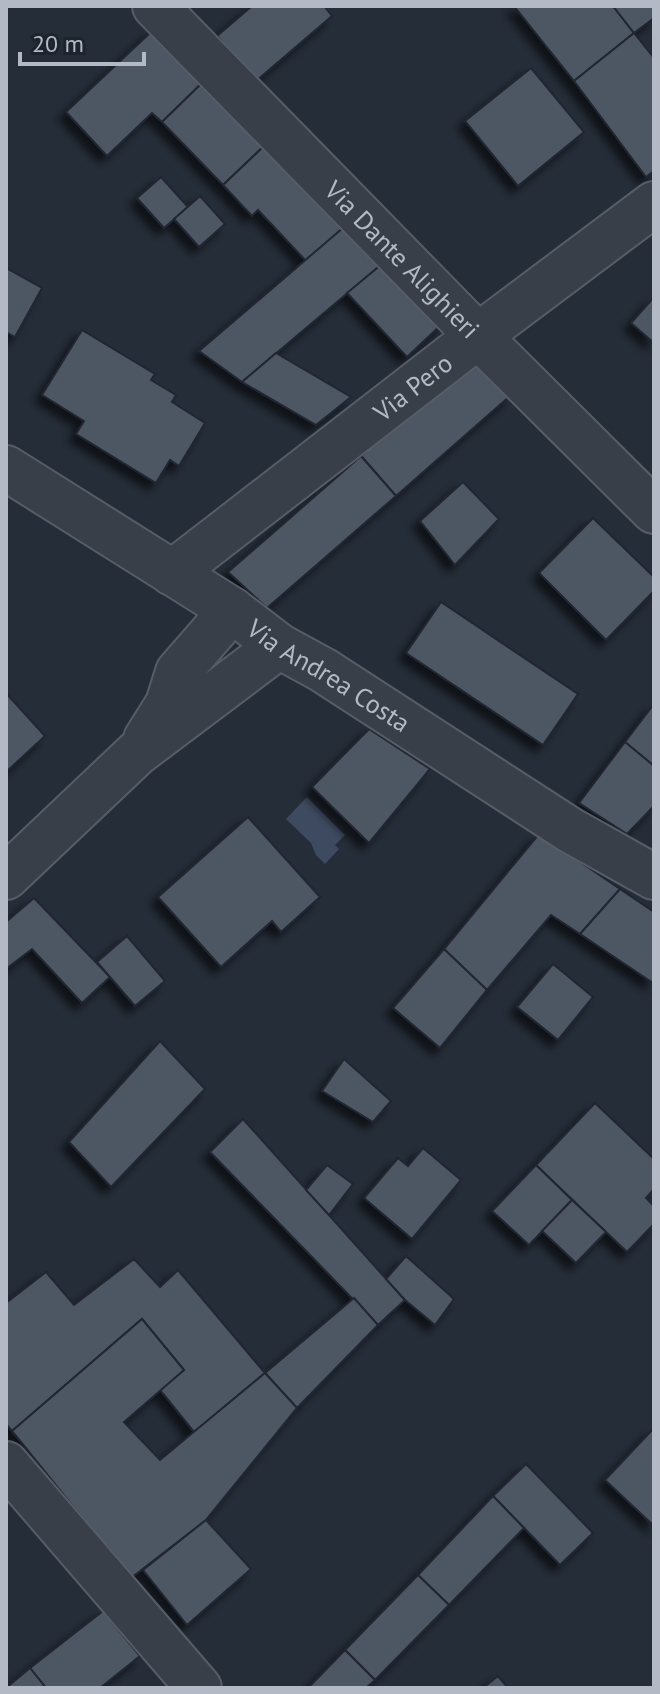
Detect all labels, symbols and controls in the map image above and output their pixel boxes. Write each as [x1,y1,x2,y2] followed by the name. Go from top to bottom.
[20,16,144,66] scale bar
[32,28,84,59] text: 20 m
[318,173,487,345] street label: Via Dante Alighieri
[365,346,459,428] street label: Via Pero
[240,611,417,739] street label: Via Andrea Costa

